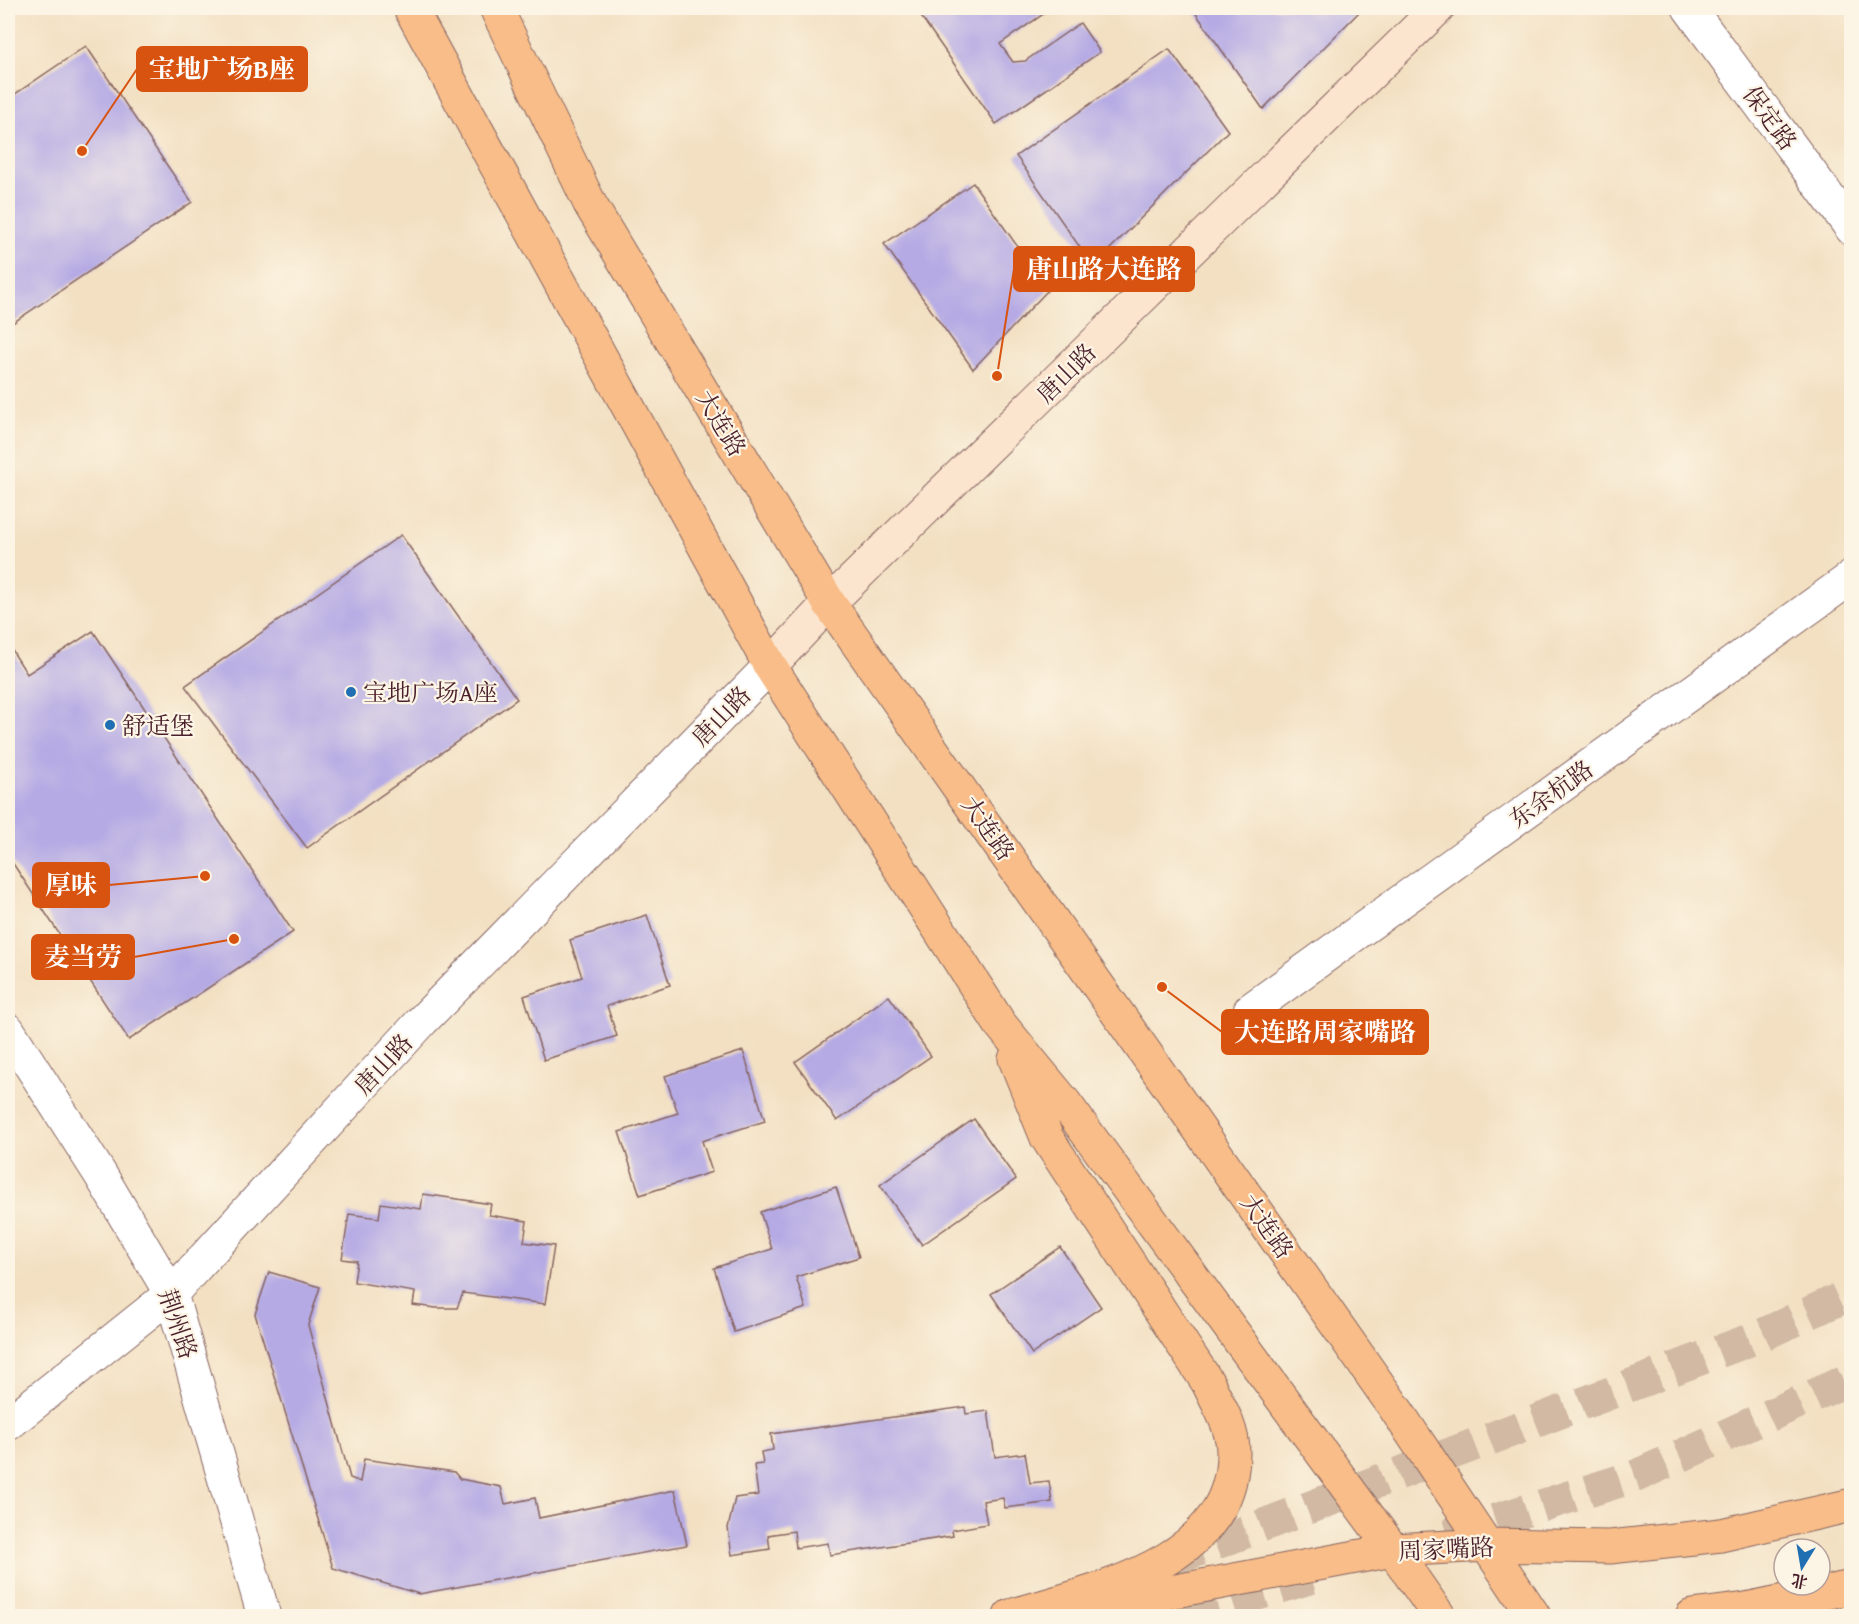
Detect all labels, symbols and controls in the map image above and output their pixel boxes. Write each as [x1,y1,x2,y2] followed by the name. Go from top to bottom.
[137,47,307,91] callout: 宝地广场B座
[149,49,295,88] text: 宝地广场B座
[1735,79,1805,157] street label: 保定路
[1014,247,1194,291] callout: 唐山路大连路
[1026,249,1182,288] text: 唐山路大连路
[1028,335,1104,411] street label: 唐山路
[687,383,755,463] street label: 大连路
[363,675,498,710] place label: 宝地广场A座
[683,678,759,754] street label: 唐山路
[344,685,358,699] marker: 宝地广场A座
[122,708,194,743] place label: 舒适堡
[103,718,117,732] marker: 舒适堡
[1502,752,1600,836] street label: 东余杭路
[953,788,1023,868] street label: 大连路
[33,863,109,907] callout: 厚味
[45,865,97,904] text: 厚味
[32,935,134,979] callout: 麦当劳
[44,937,122,976] text: 麦当劳
[1222,1010,1428,1054] callout: 大连路周家嘴路
[1234,1012,1416,1051] text: 大连路周家嘴路
[346,1026,420,1102] street label: 唐山路
[1232,1186,1302,1266] street label: 大连路
[150,1284,206,1364] street label: 荆州路
[1397,1529,1495,1569] street label: 周家嘴路
[1772,1537,1832,1597] north arrow
[1789,1568,1809,1595] text: 北

